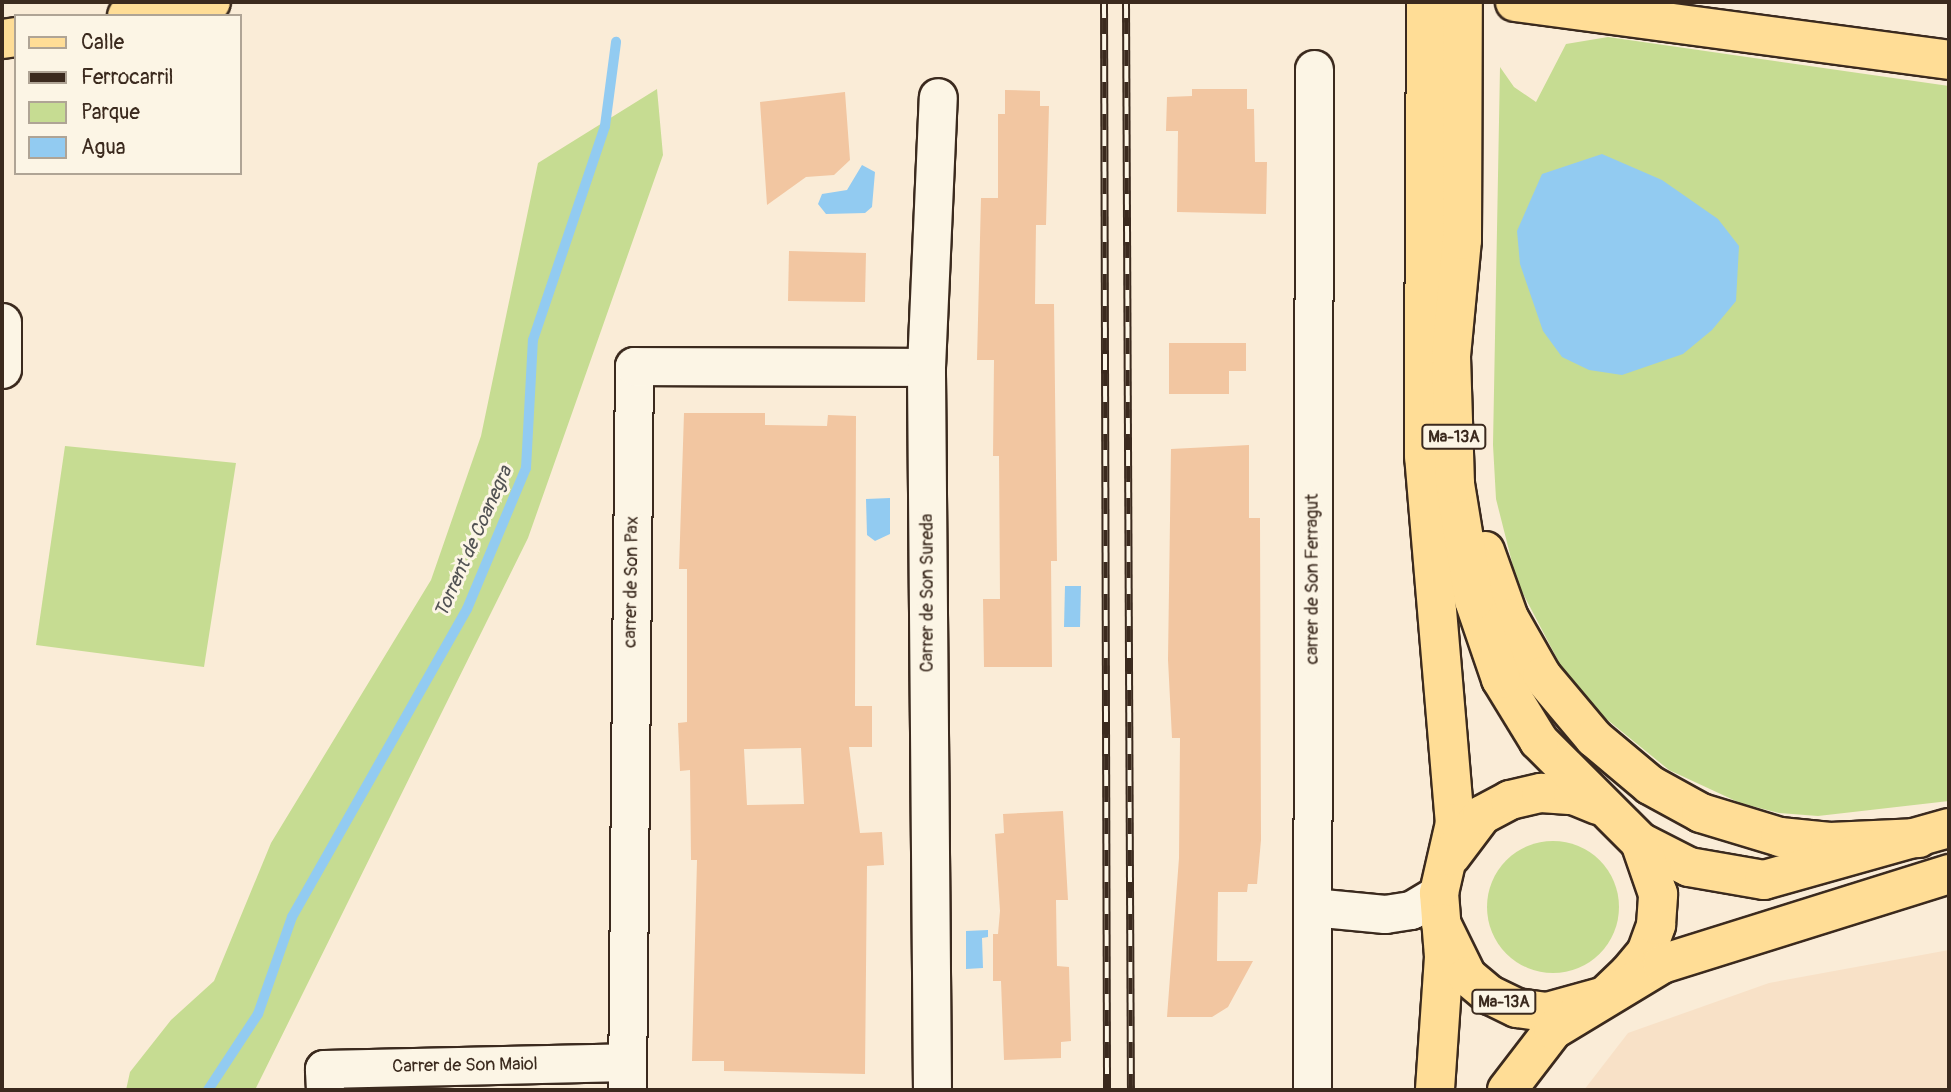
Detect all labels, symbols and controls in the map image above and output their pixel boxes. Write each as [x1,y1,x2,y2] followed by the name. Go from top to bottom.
[14,14,242,175] legend
[81,29,124,56] text: Calle
[81,64,173,91] text: Ferrocarril
[81,99,140,126] text: Parque
[81,134,126,161] text: Agua
[1421,424,1487,450] road number: Ma-13A
[430,463,518,621] water label: Torrent de Coanegra
[1302,494,1324,664] street label: carrer de Son Ferragut
[917,514,939,672] street label: Carrer de Son Sureda
[620,516,644,648] street label: carrer de Son Pax
[1471,990,1537,1014] road number: Ma-13A
[392,1054,538,1078] street label: Carrer de Son Maiol

